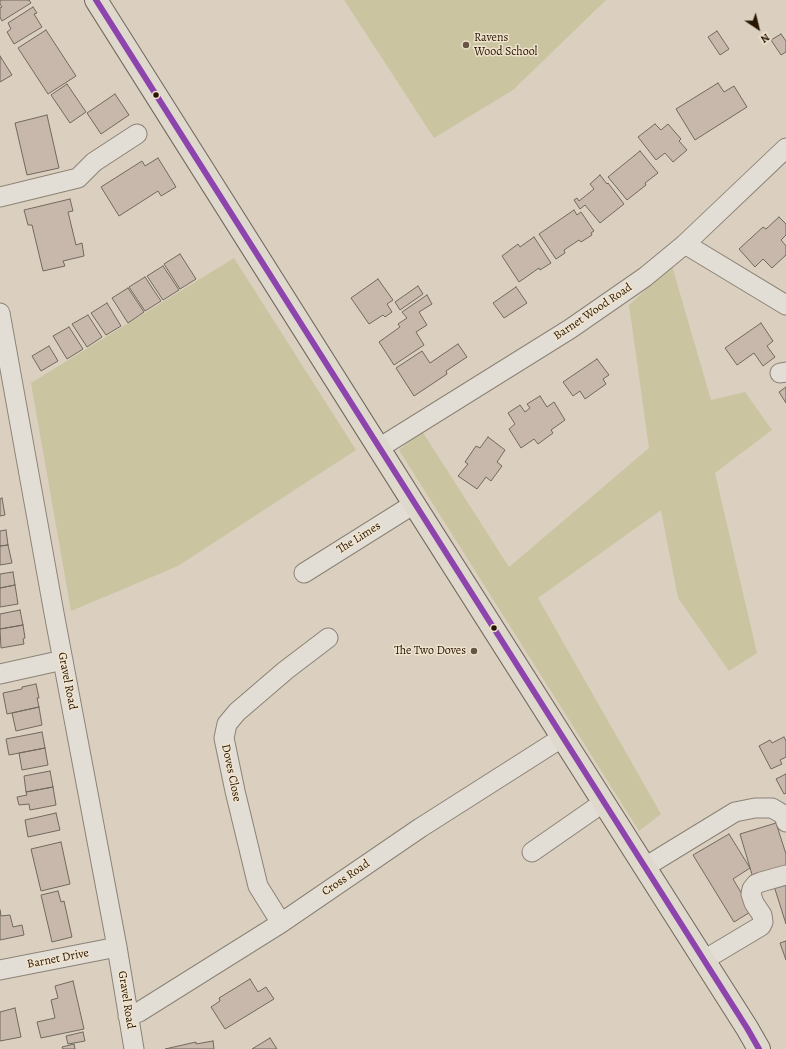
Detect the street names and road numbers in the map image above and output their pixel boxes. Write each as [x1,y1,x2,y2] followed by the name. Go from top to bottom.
[551,280,635,344] street label: Barnet Wood Road
[334,519,384,557] street label: The Limes
[54,651,80,711] street label: Gravel Road
[218,743,244,803] street label: Doves Close
[319,857,373,899] street label: Cross Road
[26,946,90,972] street label: Barnet Drive
[114,970,138,1030] street label: Gravel Road

